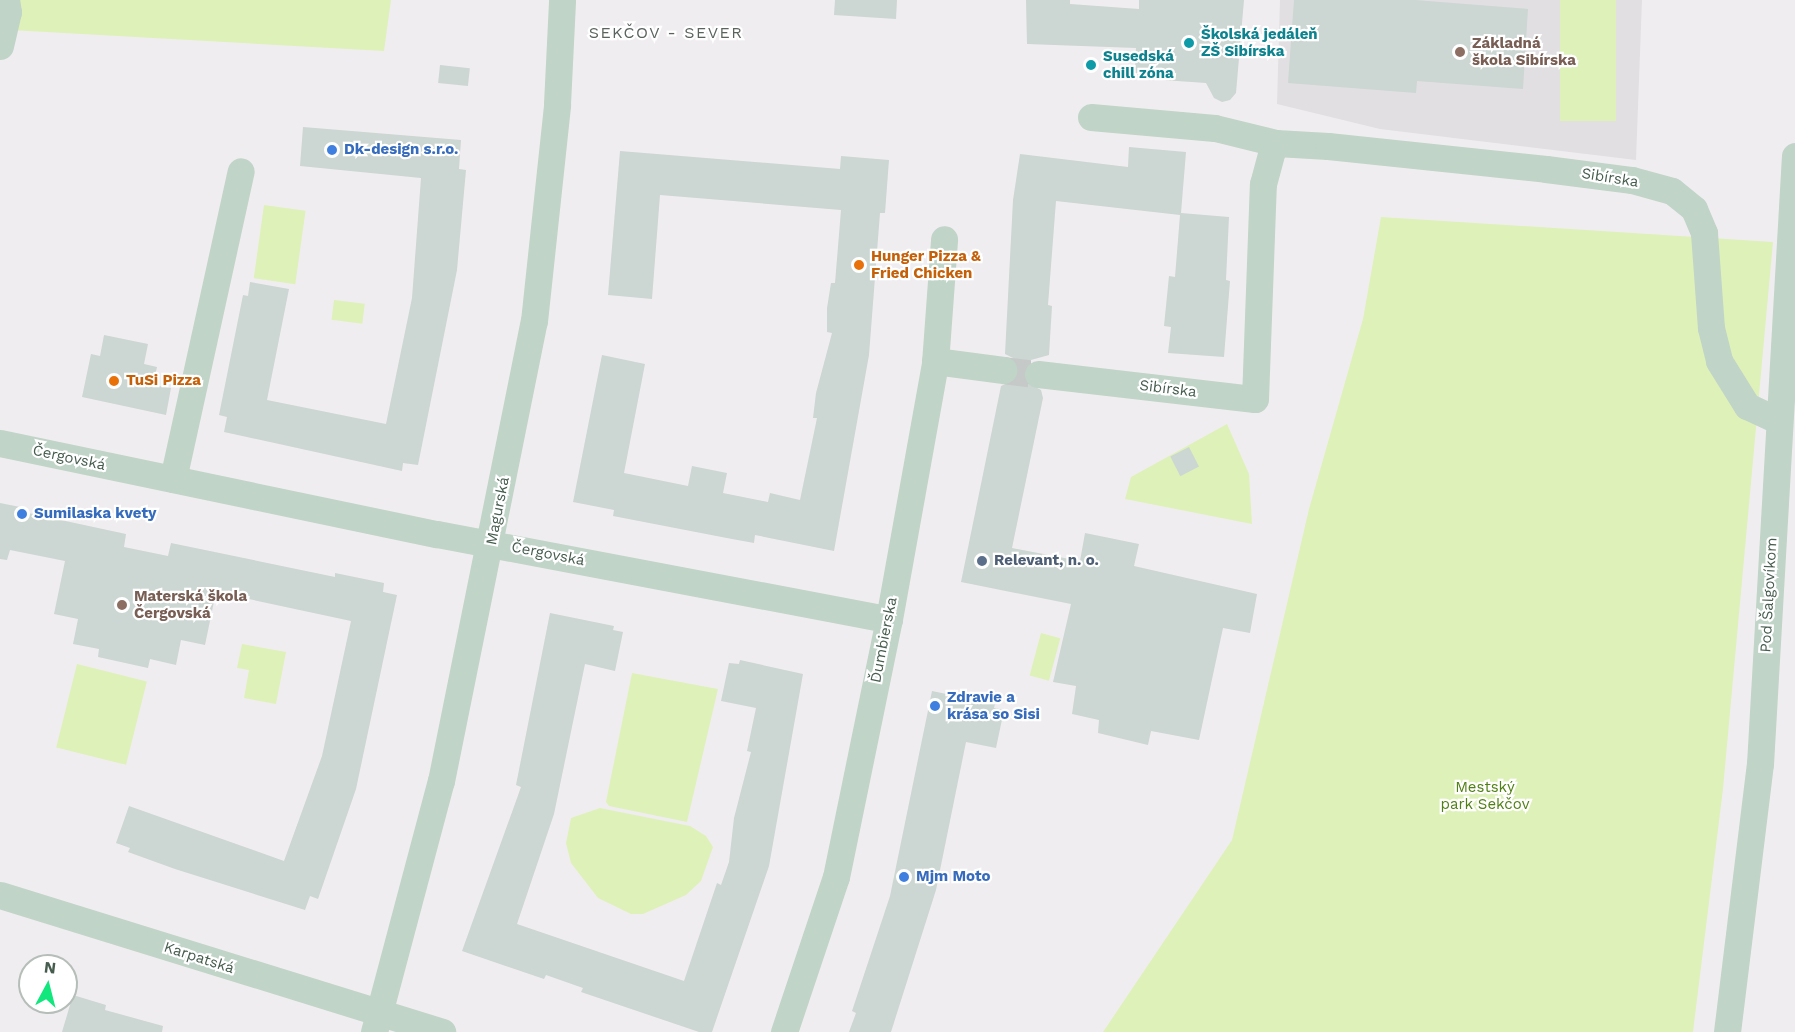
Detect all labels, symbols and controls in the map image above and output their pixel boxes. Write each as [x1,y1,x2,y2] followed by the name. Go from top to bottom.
[588,23,744,43] district label: SEKČOV - SEVER
[1201,25,1318,60] place label: Školská jedáleň ZŠ Sibírska
[1472,34,1576,69] place label: Základná škola Sibírska
[1182,36,1196,50] marker: Školská jedáleň ZŠ Sibírska
[1453,45,1467,59] marker: Základná škola Sibírska
[1103,47,1174,82] place label: Susedská chill zóna
[1084,58,1098,72] marker: Susedská chill zóna
[344,141,458,159] place label: Dk-design s.r.o.
[325,143,339,157] marker: Dk-design s.r.o.
[1580,165,1640,191] street label: Sibírska
[871,247,981,282] place label: Hunger Pizza & Fried Chicken
[852,258,866,272] marker: Hunger Pizza & Fried Chicken
[126,372,201,390] place label: TuSi Pizza
[107,374,121,388] marker: TuSi Pizza
[1138,377,1198,401] street label: Sibírska
[31,442,107,474] street label: Čergovská
[483,475,513,547] street label: Magurská
[34,505,157,523] place label: Sumilaska kvety
[15,507,29,521] marker: Sumilaska kvety
[1757,537,1781,653] street label: Pod Šalgovíkom
[510,538,586,570] street label: Čergovská
[994,552,1099,570] place label: Relevant, n. o.
[975,554,989,568] marker: Relevant, n. o.
[134,587,247,622] place label: Materská škola Čergovská
[867,596,901,684] street label: Ďumbierska
[115,598,129,612] marker: Materská škola Čergovská
[947,688,1040,723] place label: Zdravie a krása so Sisi
[928,699,942,713] marker: Zdravie a krása so Sisi
[1440,778,1530,813] park label: Mestský park Sekčov
[916,868,990,886] place label: Mjm Moto
[897,870,911,884] marker: Mjm Moto
[162,938,236,978] street label: Karpatská
[18,954,78,1014] north arrow
[43,957,57,978] text: N

